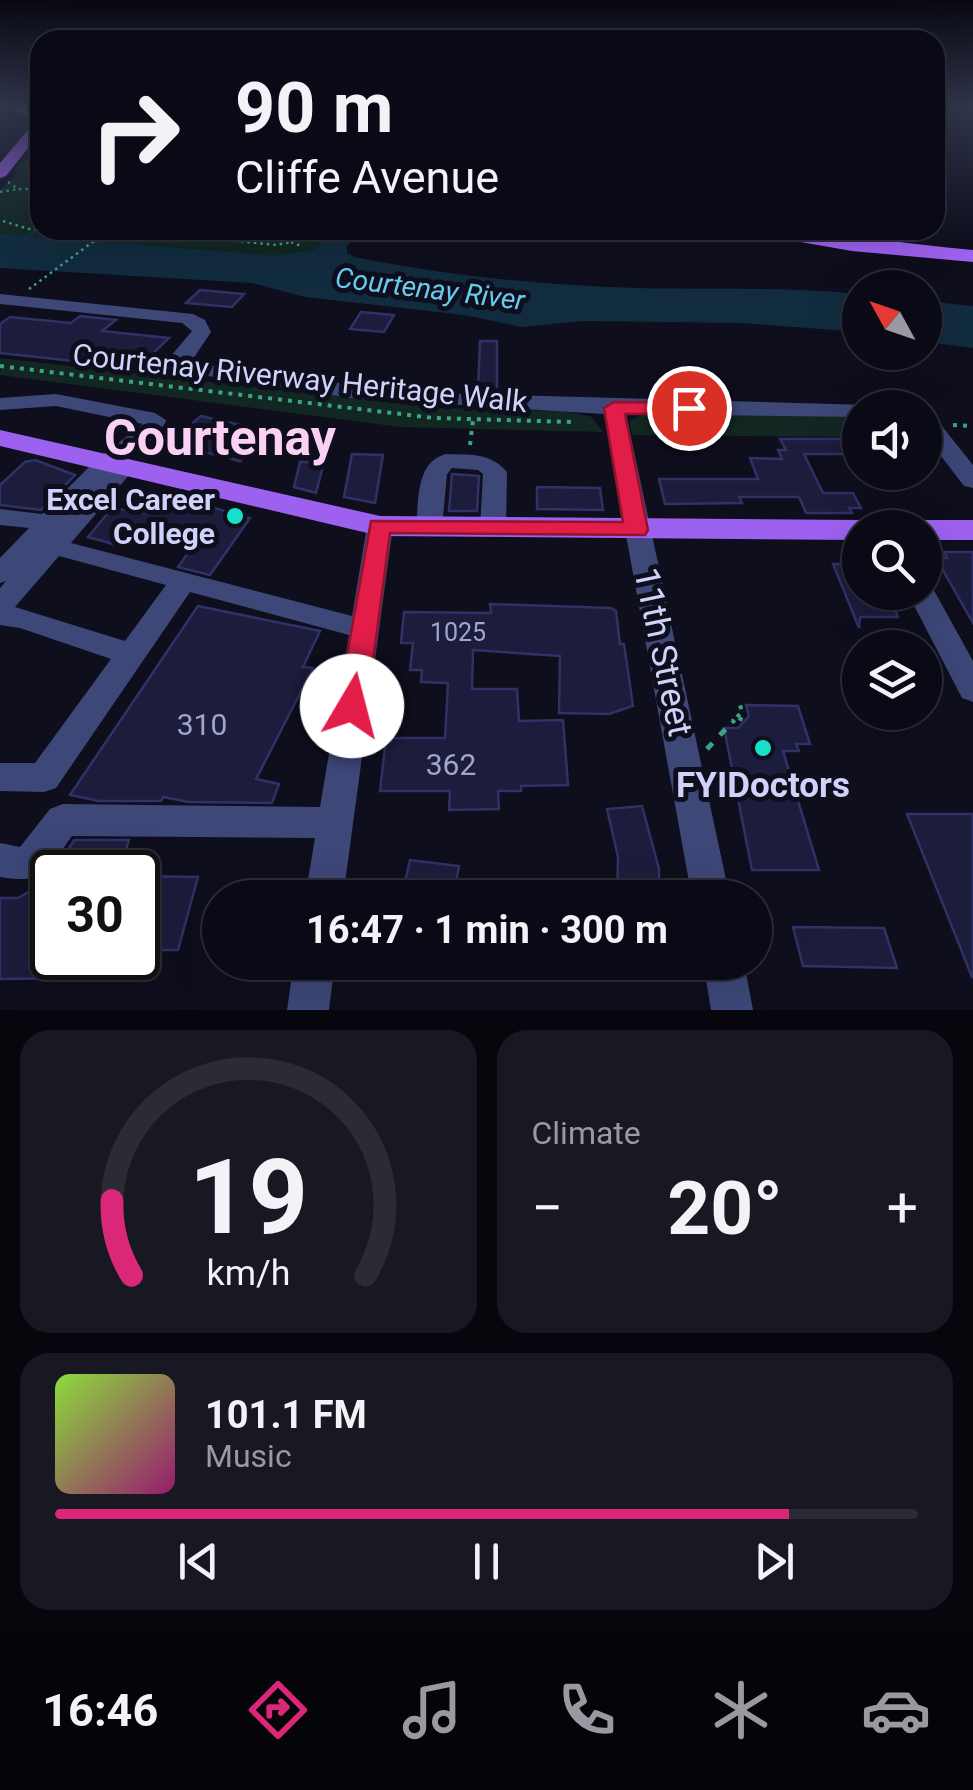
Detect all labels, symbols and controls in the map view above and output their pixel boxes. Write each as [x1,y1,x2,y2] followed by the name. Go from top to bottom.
[235,67,393,149] text: 90 m
[70,70,200,200] icon: right
[235,151,499,204] text: Cliffe Avenue
[333,261,527,317] water label: Courtenay River
[842,270,942,370] north arrow
[842,270,942,730] map controls
[71,337,530,419] street label: Courtenay Riverway Heritage Walk
[647,366,732,451] pin
[662,381,717,436] icon: arrive
[842,390,942,490] button: sound
[104,409,337,467] district label: Courtenay
[46,482,215,551] place label: Excel Career College
[224,505,246,527] marker: Excel Career College
[842,510,942,610] button: search
[625,564,701,740] street label: 11th Street
[430,618,486,647] house number: 1025
[842,630,942,730] button: layers
[300,654,404,758] position arrow
[177,707,227,742] house number: 310
[752,737,774,759] marker: FYIDoctors
[426,747,476,782] house number: 362
[676,765,850,806] place label: FYIDoctors
[30,850,160,980] speed limit sign: 30
[306,908,668,952] text: 16:47 · 1 min · 300 m
[532,1114,641,1152] text: Climate
[189,1137,308,1258] text: 19
[667,1164,783,1252] text: 20°
[532,1176,563,1240] text: −
[887,1176,918,1240] text: +
[206,1252,290,1294] text: km/h
[205,1393,367,1437] text: 101.1 FM
[205,1437,292,1475] text: Music
[171,1534,226,1589] icon: previous
[459,1534,514,1589] icon: pause
[747,1534,802,1589] icon: next
[243,1675,313,1745] icon: directions
[397,1675,467,1745] icon: music
[552,1675,622,1745] icon: phone
[706,1675,776,1745] icon: climate
[861,1675,931,1745] icon: car
[42,1684,158,1737] text: 16:46

